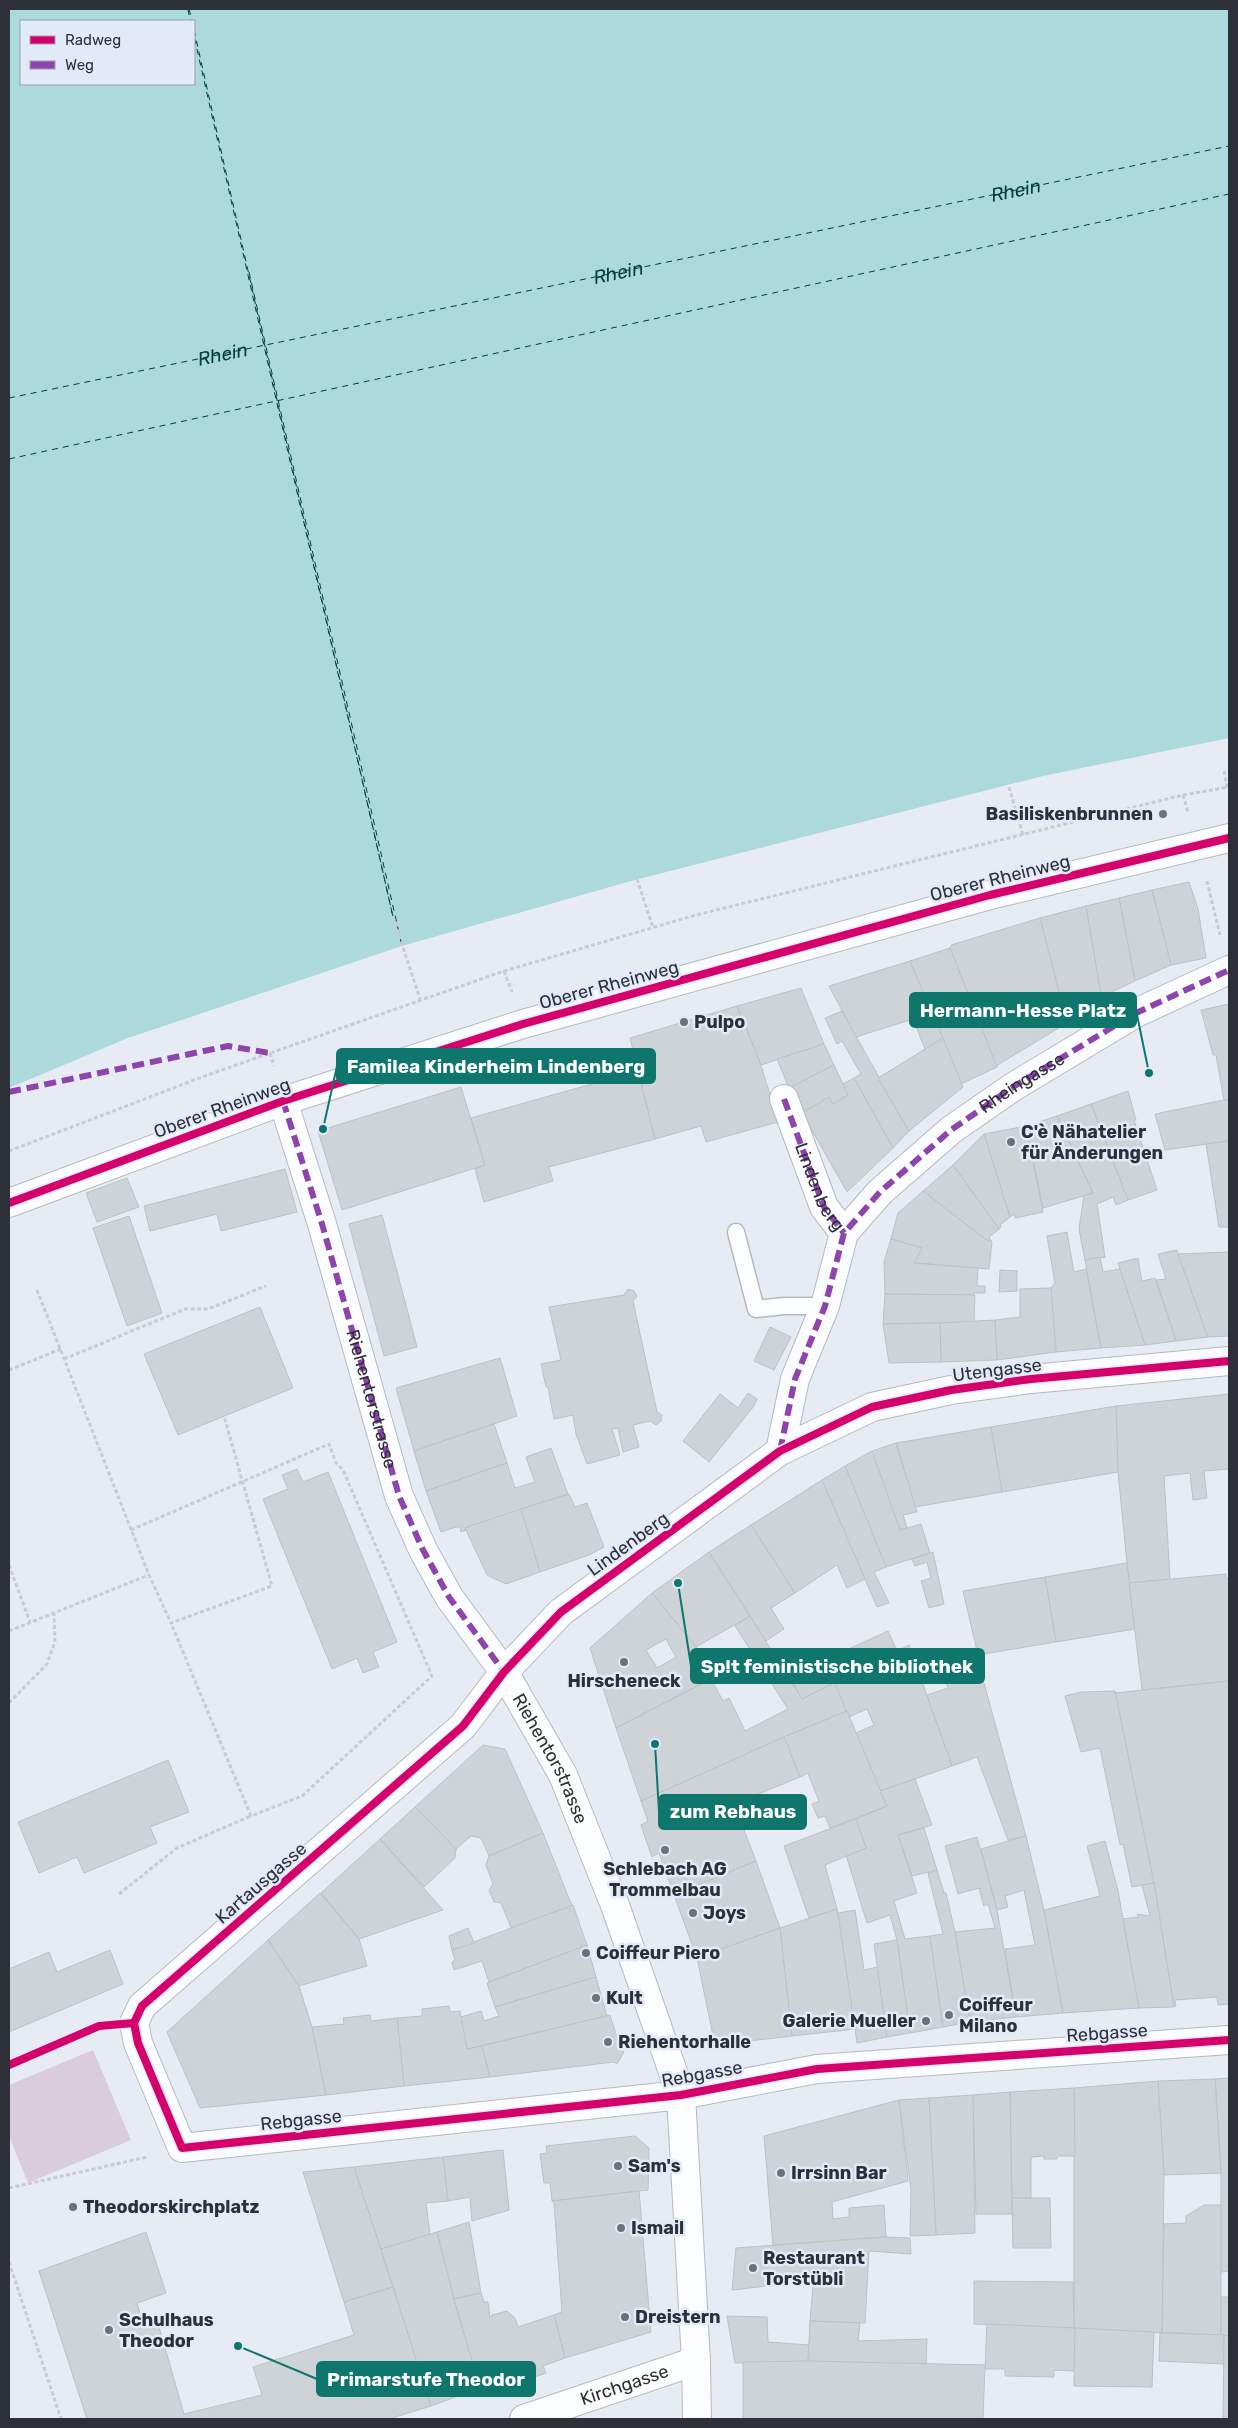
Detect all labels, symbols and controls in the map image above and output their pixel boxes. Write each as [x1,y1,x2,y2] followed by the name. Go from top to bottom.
[20,20,195,85] legend
[65,31,121,49] text: Radweg
[65,56,94,74] text: Weg
[989,174,1043,206] water label: Rhein
[591,256,645,289] water label: Rhein
[195,338,250,370] water label: Rhein
[985,803,1153,825] place label: Basiliskenbrunnen
[1157,808,1169,820] marker: Basiliskenbrunnen
[928,850,1072,906] street label: Oberer Rheinweg
[537,956,681,1014] street label: Oberer Rheinweg
[910,993,1136,1027] callout: Hermann-Hesse Platz
[920,999,1126,1022] text: Hermann-Hesse Platz
[694,1011,745,1033] place label: Pulpo
[678,1016,690,1028] marker: Pulpo
[975,1047,1069,1118] street label: Rheingasse
[337,1049,655,1083] callout: Familea Kinderheim Lindenberg
[347,1055,645,1078] text: Familea Kinderheim Lindenberg
[151,1073,293,1143] street label: Oberer Rheinweg
[1021,1121,1163,1164] place label: C'è Nähatelier für Änderungen
[1005,1136,1017,1148] marker: C'è Nähatelier für Änderungen
[790,1140,849,1236] street label: Lindenberg
[341,1327,402,1471] street label: Riehentorstrasse
[951,1354,1043,1386] street label: Utengasse
[583,1507,673,1581] street label: Lindenberg
[691,1649,984,1683] callout: Sp!t feministische bibliothek
[701,1655,973,1678] text: Sp!t feministische bibliothek
[618,1656,630,1668] marker: Hirscheneck
[567,1670,681,1692] place label: Hirscheneck
[508,1690,592,1827] street label: Riehentorstrasse
[659,1795,806,1829] callout: zum Rebhaus
[670,1800,796,1823] text: zum Rebhaus
[211,1837,311,1929] street label: Kartausgasse
[659,1844,671,1856] marker: Schlebach AG Trommelbau
[603,1858,727,1901] place label: Schlebach AG Trommelbau
[703,1902,746,1924] place label: Joys
[687,1907,699,1919] marker: Joys
[596,1942,720,1964] place label: Coiffeur Piero
[580,1947,592,1959] marker: Coiffeur Piero
[606,1987,643,2009] place label: Kult
[590,1992,602,2004] marker: Kult
[959,1994,1033,2037] place label: Coiffeur Milano
[943,2009,955,2021] marker: Coiffeur Milano
[782,2010,916,2032] place label: Galerie Mueller
[920,2015,932,2027] marker: Galerie Mueller
[1066,2019,1148,2047] street label: Rebgasse
[618,2031,751,2053] place label: Riehentorhalle
[602,2036,614,2048] marker: Riehentorhalle
[660,2056,744,2092] street label: Rebgasse
[259,2105,343,2135] street label: Rebgasse
[628,2155,681,2177] place label: Sam's
[612,2160,624,2172] marker: Sam's
[791,2162,887,2184] place label: Irrsinn Bar
[775,2167,787,2179] marker: Irrsinn Bar
[83,2196,259,2218] place label: Theodorskirchplatz
[67,2201,79,2213] marker: Theodorskirchplatz
[631,2217,684,2239] place label: Ismail
[615,2222,627,2234] marker: Ismail
[763,2247,865,2290] place label: Restaurant Torstübli
[747,2262,759,2274] marker: Restaurant Torstübli
[635,2306,721,2328] place label: Dreistern
[119,2309,214,2352] place label: Schulhaus Theodor
[619,2311,631,2323] marker: Dreistern
[103,2324,115,2336] marker: Schulhaus Theodor
[577,2360,672,2410] street label: Kirchgasse
[317,2362,535,2396] callout: Primarstufe Theodor
[327,2368,525,2391] text: Primarstufe Theodor

